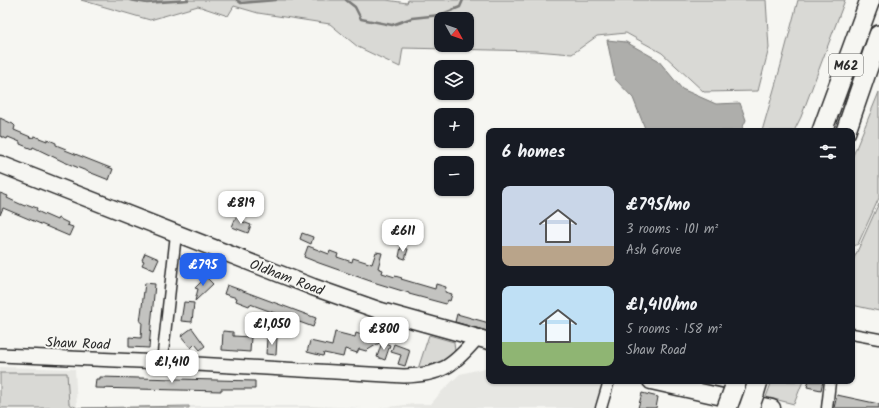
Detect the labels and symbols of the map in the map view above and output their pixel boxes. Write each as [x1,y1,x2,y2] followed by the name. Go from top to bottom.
[434,12,474,52] north arrow
[829,54,863,76] road number: M62
[217,191,265,225] pin: £819
[379,219,427,253] pin: £611
[179,253,227,287] pin: £795
[246,254,328,303] street label: Oldham Road
[239,312,305,346] pin: £1,050
[360,317,408,351] pin: £800
[45,332,112,356] street label: Shaw Road
[139,350,205,384] pin: £1,410

